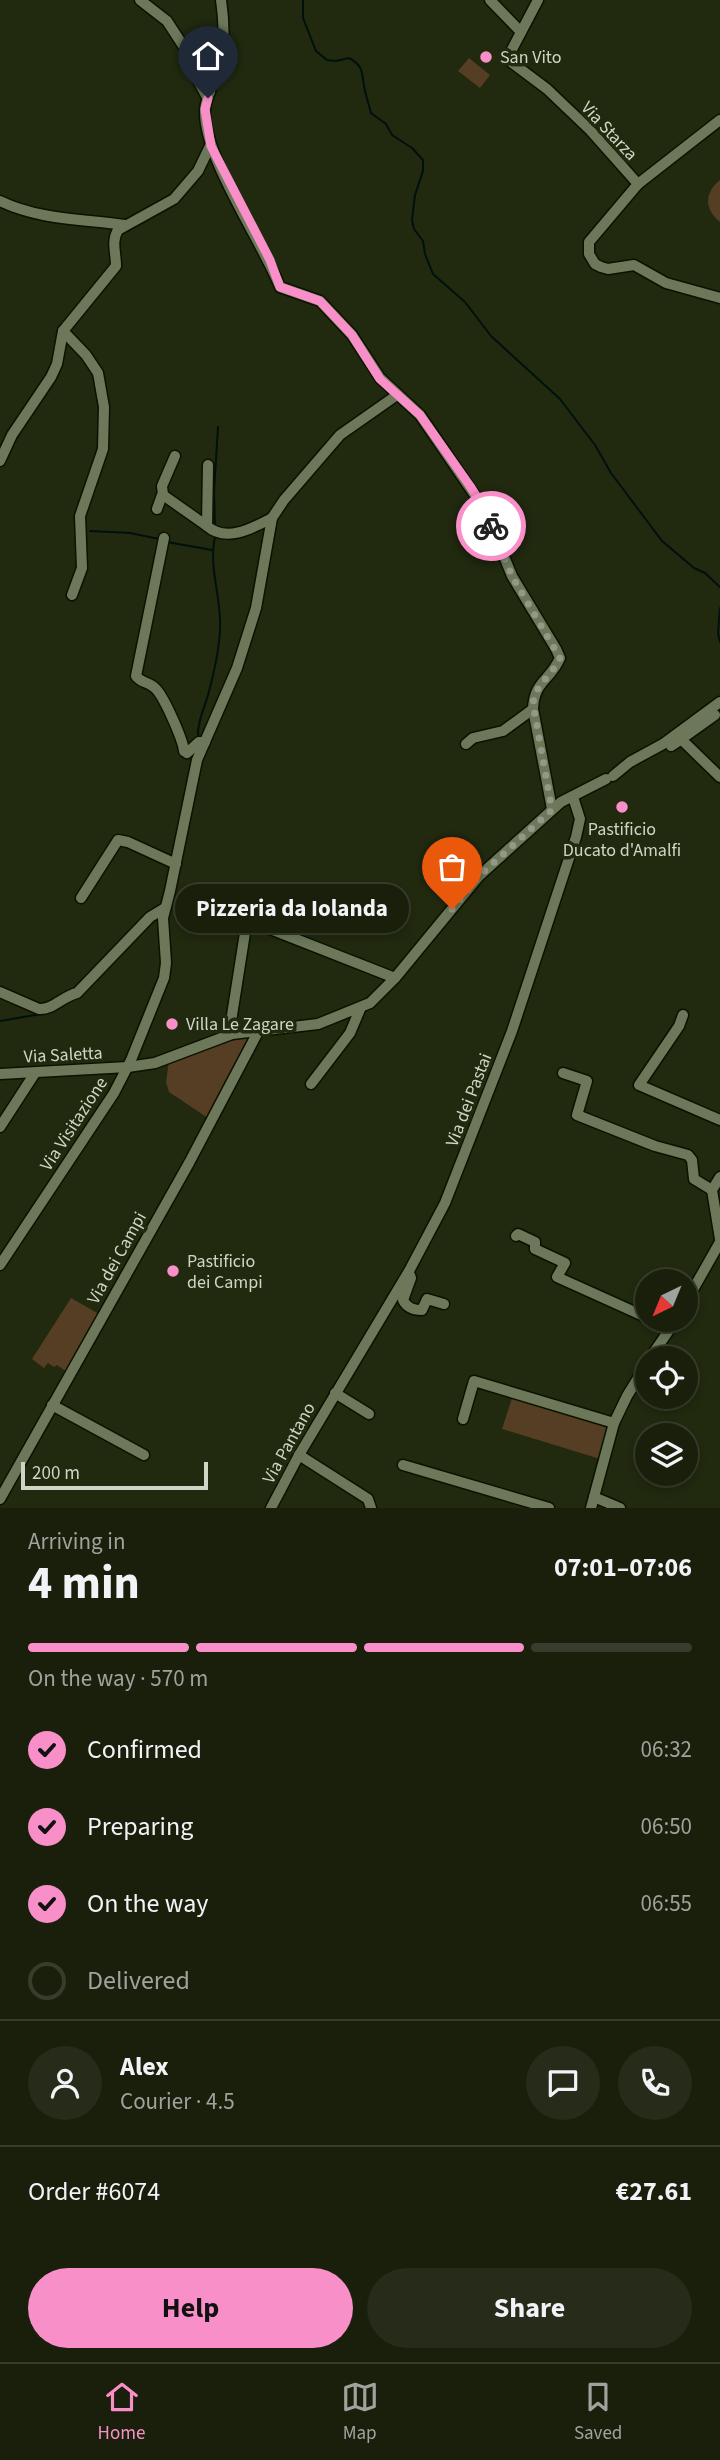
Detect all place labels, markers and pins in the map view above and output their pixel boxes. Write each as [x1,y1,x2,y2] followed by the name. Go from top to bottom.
[178,26,238,98] pin
[500,45,561,70] place label: San Vito
[478,49,494,65] marker: San Vito
[614,799,630,815] marker: Pastificio Ducato d'Amalfi
[563,817,681,863] place label: Pastificio Ducato d'Amalfi
[422,837,482,909] pin
[176,884,410,934] callout: Pizzeria da Iolanda
[186,1012,294,1037] place label: Villa Le Zagare
[164,1016,180,1032] marker: Villa Le Zagare
[187,1249,263,1295] place label: Pastificio dei Campi
[165,1263,181,1279] marker: Pastificio dei Campi

